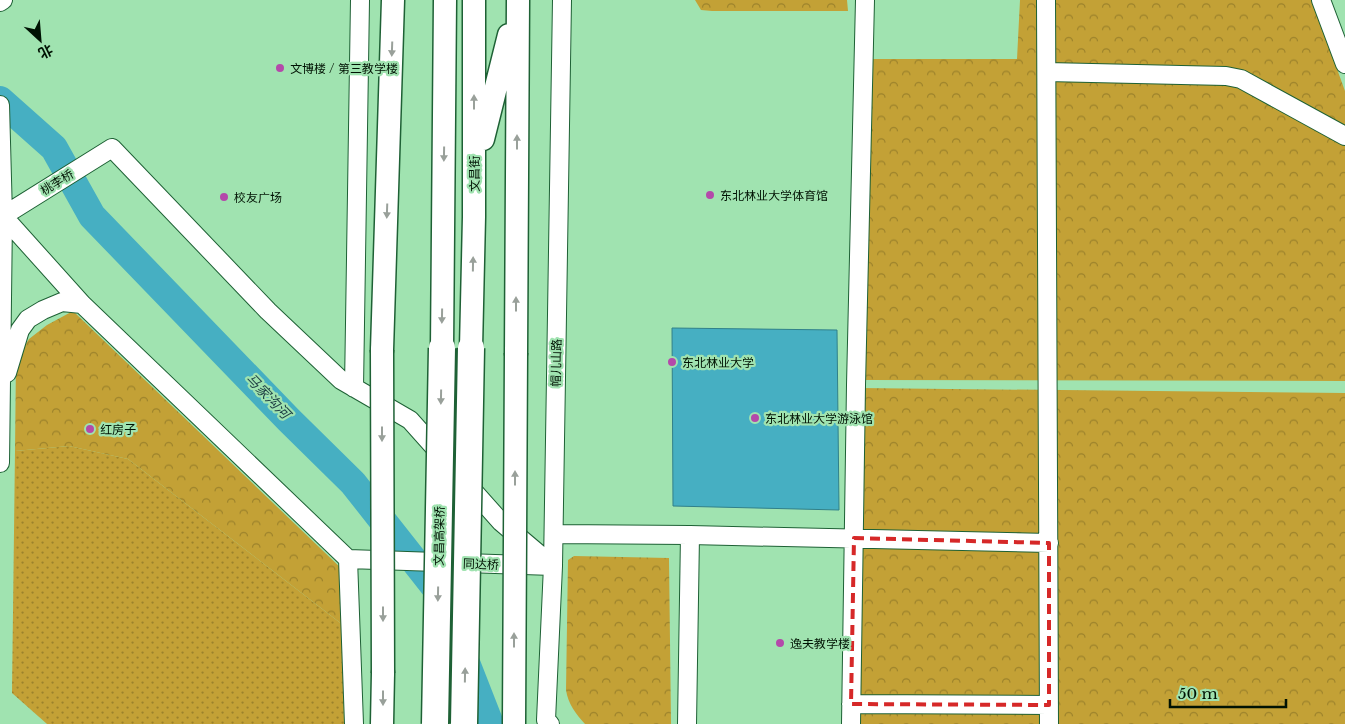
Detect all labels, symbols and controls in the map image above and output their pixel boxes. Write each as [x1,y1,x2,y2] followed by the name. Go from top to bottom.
[15,15,65,65] north arrow
[35,41,56,63] text: 北
[387,41,395,57] one-way arrow
[290,61,398,76] place label: 文博楼 / 第三教学楼
[274,62,286,74] marker: 文博楼 / 第三教学楼
[470,94,478,110] one-way arrow
[513,134,521,150] one-way arrow
[440,146,448,162] one-way arrow
[467,156,482,192] street label: 文昌街
[38,166,76,198] street label: 桃李桥
[720,188,828,203] place label: 东北林业大学体育馆
[704,189,716,201] marker: 东北林业大学体育馆
[234,190,282,205] place label: 校友广场
[218,191,230,203] marker: 校友广场
[382,203,390,219] one-way arrow
[469,256,477,272] one-way arrow
[512,296,520,312] one-way arrow
[438,308,446,324] one-way arrow
[548,339,564,387] street label: 帽儿山路
[682,355,754,370] place label: 东北林业大学
[666,356,678,368] marker: 东北林业大学
[242,370,296,425] water label: 马家沟河
[437,389,445,405] one-way arrow
[765,411,873,426] place label: 东北林业大学游泳馆
[749,412,761,424] marker: 东北林业大学游泳馆
[100,422,136,437] place label: 红房子
[84,423,96,435] marker: 红房子
[378,426,386,442] one-way arrow
[511,470,519,486] one-way arrow
[431,506,447,566] street label: 文昌高架桥
[463,556,499,572] street label: 同达桥
[434,586,442,602] one-way arrow
[379,606,387,622] one-way arrow
[510,632,518,648] one-way arrow
[790,636,850,651] place label: 逸夫教学楼
[774,637,786,649] marker: 逸夫教学楼
[461,667,469,683] one-way arrow
[1170,676,1286,708] scale bar
[1178,684,1218,703] text: 50 m
[378,691,386,707] one-way arrow

